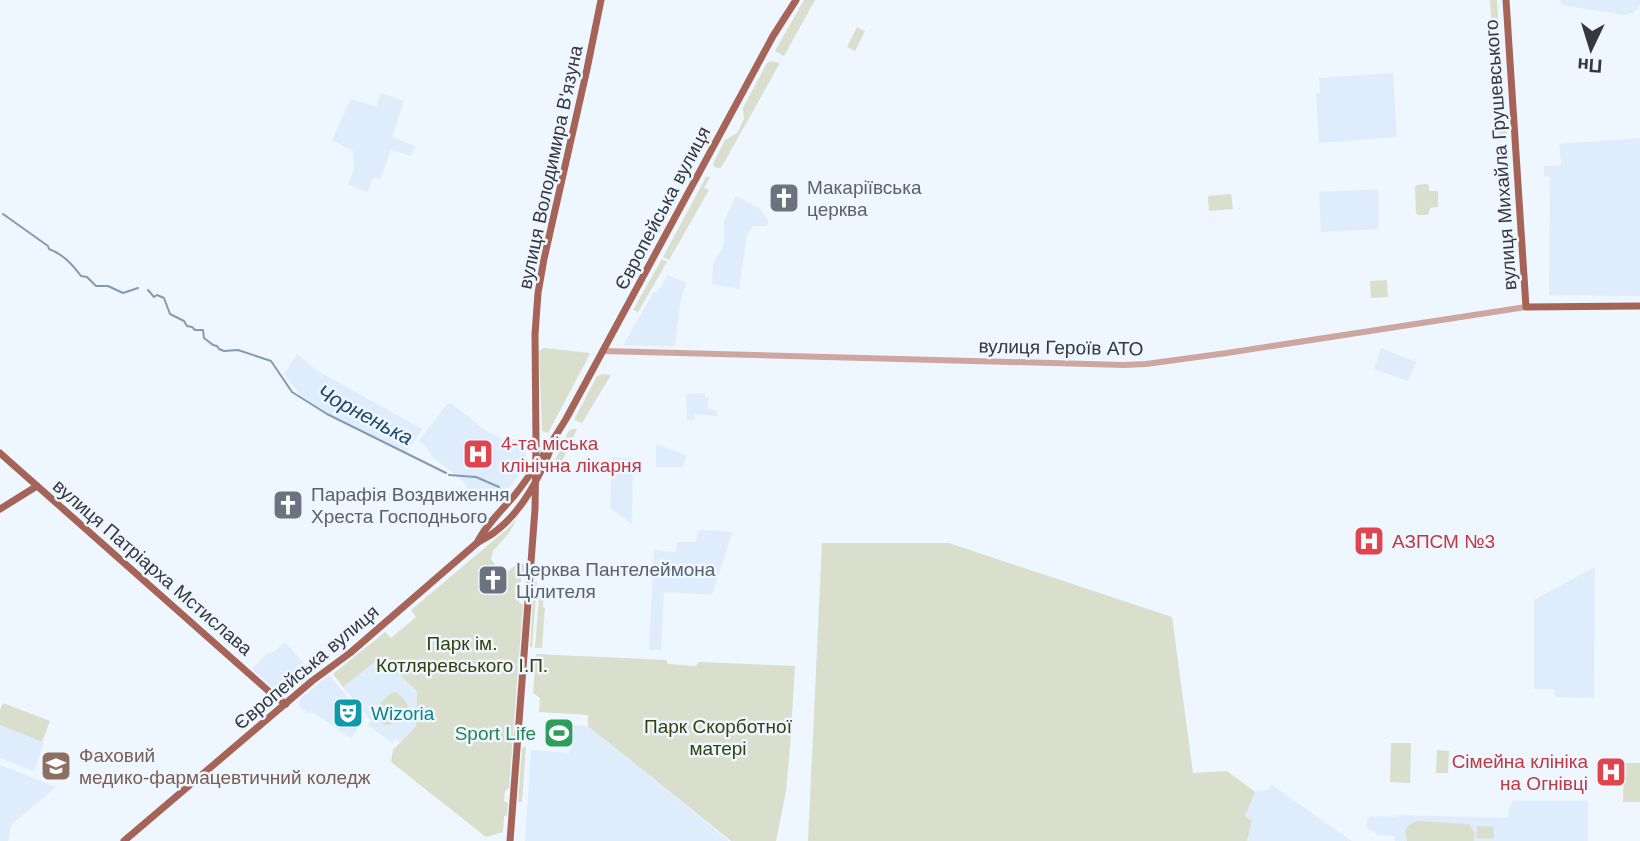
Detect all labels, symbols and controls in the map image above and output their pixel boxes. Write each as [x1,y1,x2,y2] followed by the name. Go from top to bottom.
[1556,14,1626,84] north arrow
[1481,19,1520,291] street label: вулиця Михайла Грушевського
[514,43,587,291] street label: вулиця Володимира В'язуна
[1577,54,1603,77] text: Пн
[610,123,714,293] street label: Європейська вулиця
[807,177,922,220] place label: Макаріївська церква
[767,181,801,215] church icon: Макаріївська церква
[978,336,1144,359] street label: вулиця Героїв АТО
[314,380,417,449] water label: Чорненька
[501,433,642,476] place label: 4-та міська клінічна лікарня
[461,437,495,471] hospital icon: 4-та міська клінічна лікарня
[49,475,257,660] street label: вулиця Патріарха Мстислава
[311,484,509,527] place label: Парафія Воздвиження Хреста Господнього
[271,488,305,522] church icon: Парафія Воздвиження Хреста Господнього
[1352,524,1386,558] hospital icon: АЗПСМ №3
[1392,531,1495,552] place label: АЗПСМ №3
[516,559,716,602] place label: Церква Пантелеймона Цілителя
[476,563,510,597] church icon: Церква Пантелеймона Цілителя
[230,601,383,734] street label: Європейська вулиця
[376,633,548,676] park label: Парк ім. Котляревського І.П.
[331,696,365,730] theatre icon: Wizoria
[371,703,435,724] place label: Wizoria
[542,716,576,750] sports icon: Sport Life
[644,716,793,759] park label: Парк Скорботної матері
[455,723,536,744] place label: Sport Life
[79,745,371,788] place label: Фаховий медико-фармацевтичний коледж
[39,749,73,783] school or university icon: Фаховий медико-фармацевтичний коледж
[1452,751,1588,794] place label: Сімейна клініка на Огнівці
[1594,755,1628,789] hospital icon: Сімейна клініка на Огнівці

